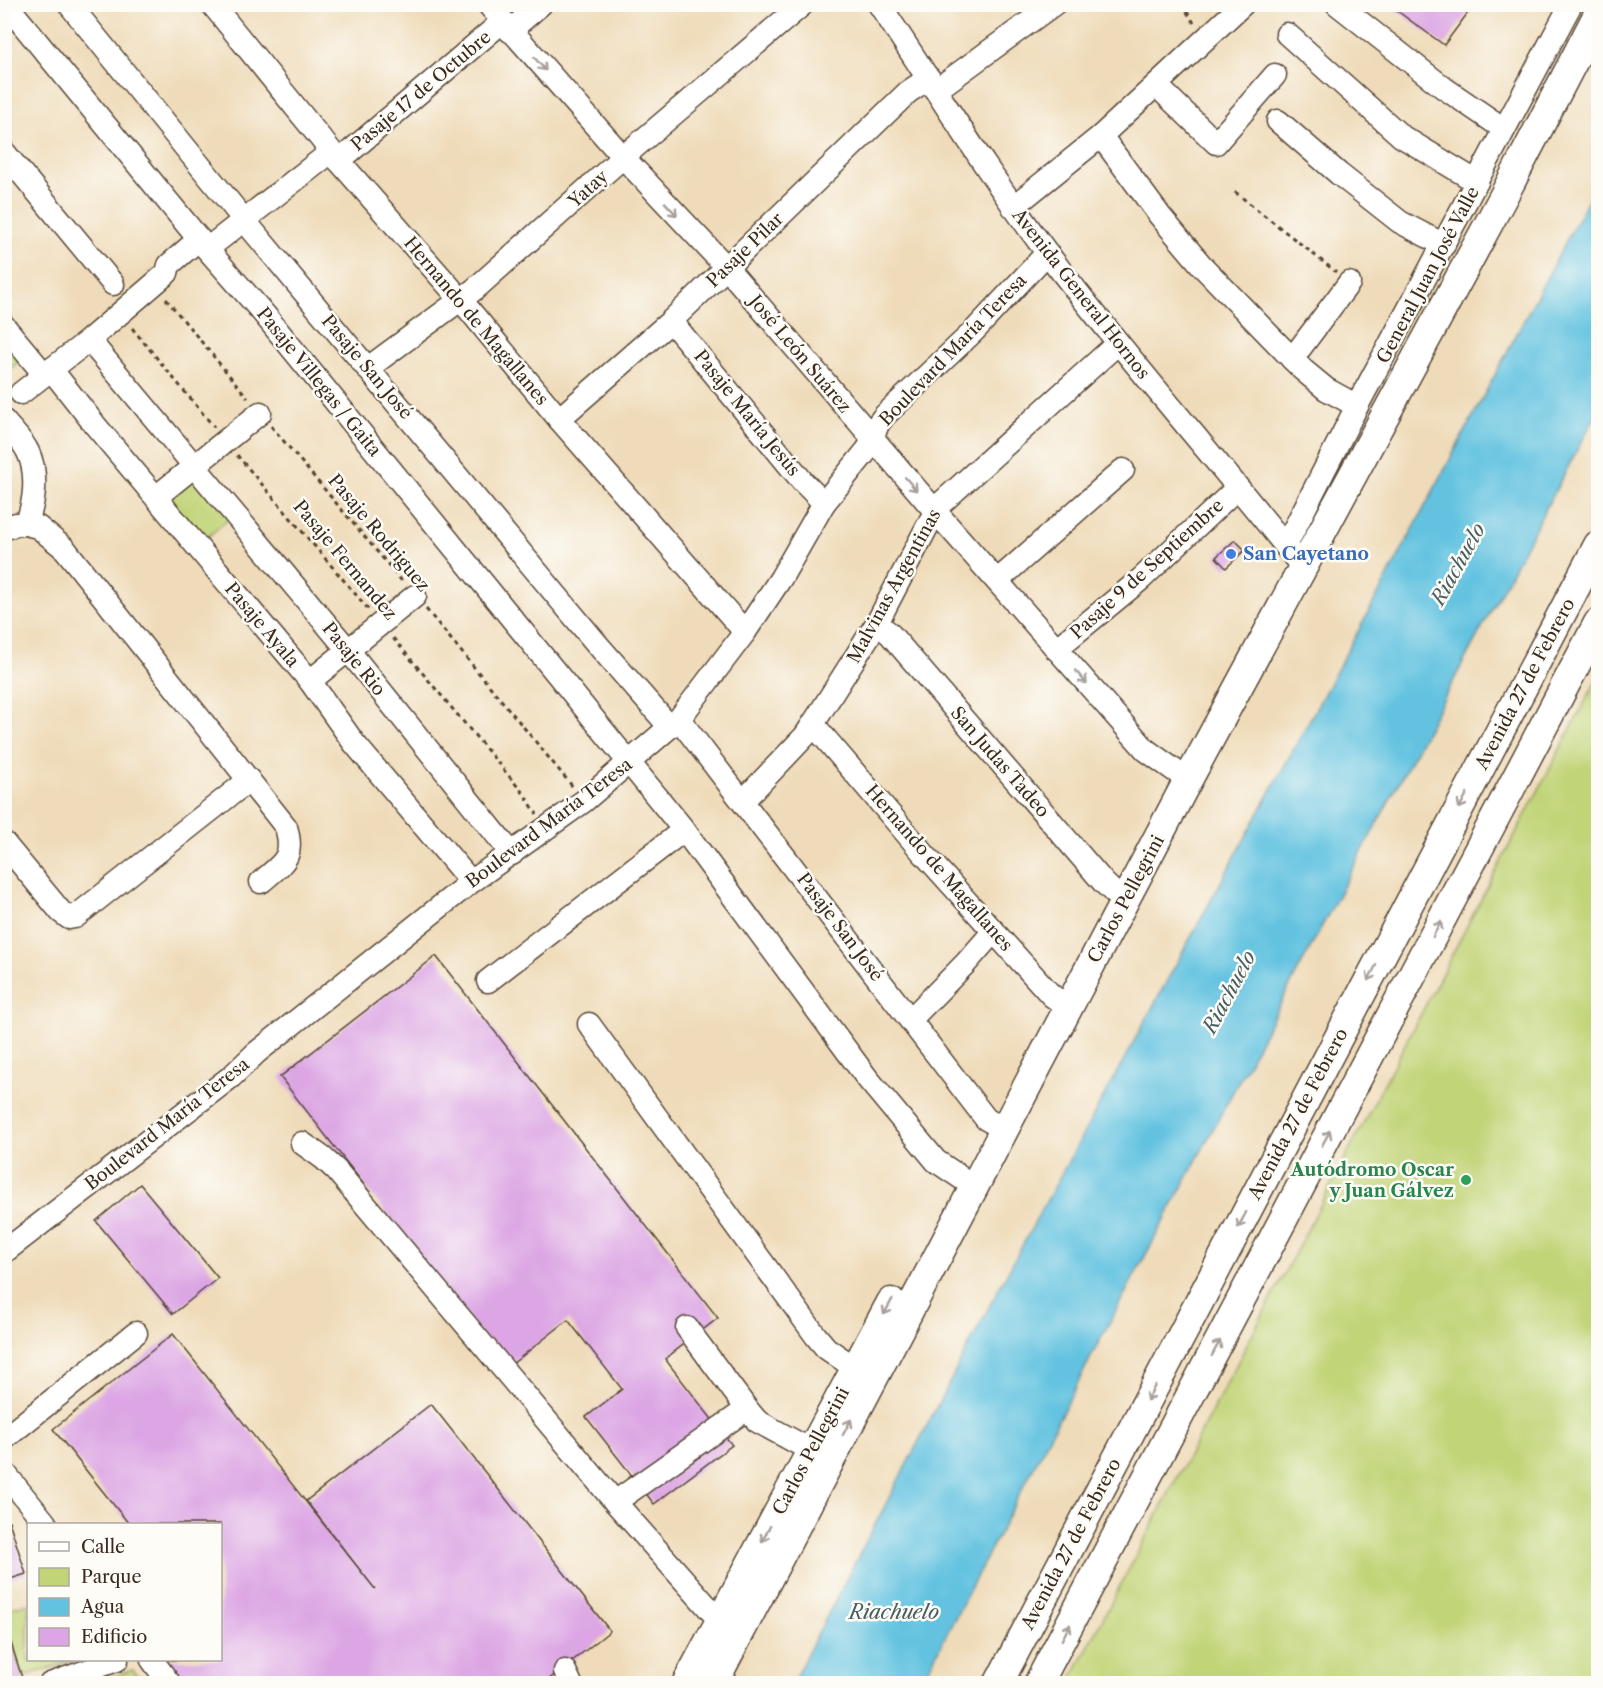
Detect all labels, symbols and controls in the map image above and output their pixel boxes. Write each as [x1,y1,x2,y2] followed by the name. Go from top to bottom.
[347,26,495,156] street label: Pasaje 17 de Octubre
[533,56,547,71] one-way arrow
[563,165,613,213] street label: Yatay
[1372,183,1484,367] street label: General Juan José Valle
[664,201,678,216] one-way arrow
[1007,204,1154,384] street label: Avenida General Hornos
[702,208,788,292] street label: Pasaje Pilar
[399,232,553,410] street label: Hernando de Magallanes
[875,269,1032,430] street label: Boulevard María Teresa
[742,288,856,417] street label: José León Suárez
[252,303,386,461] street label: Pasaje Villegas / Gaita
[317,310,417,424] street label: Pasaje San José
[689,346,805,480] street label: Pasaje María Jesús
[323,470,435,596] street label: Pasaje Rodriguez
[904,476,917,492] one-way arrow
[1066,494,1228,644] street label: Pasaje 9 de Septiembre
[289,496,401,624] street label: Pasaje Fernandez
[843,505,945,667] street label: Malvinas Argentinas
[1425,519,1490,611] water label: Riachuelo
[1243,543,1369,565] place label: San Cayetano
[1224,547,1238,561] marker: San Cayetano
[220,578,304,672] street label: Pasaje Ayala
[1470,595,1580,774] street label: Avenida 27 de Febrero
[318,618,390,700] street label: Pasaje Rio
[1074,669,1088,684] one-way arrow
[946,702,1054,822] street label: San Judas Tadeo
[462,753,637,893] street label: Boulevard María Teresa
[861,780,1017,956] street label: Hernando de Magallanes
[1457,792,1469,810] one-way arrow
[1083,831,1169,967] street label: Carlos Pellegrini
[792,869,888,985] street label: Pasaje San José
[1431,921,1443,938] one-way arrow
[1196,947,1261,1039] water label: Riachuelo
[1366,964,1378,982] one-way arrow
[1243,1025,1353,1204] street label: Avenida 27 de Febrero
[80,1053,254,1195] street label: Boulevard María Teresa
[1321,1130,1332,1148] one-way arrow
[1290,1159,1454,1202] place label: Autódromo Oscar y Juan Gálvez
[1459,1173,1473,1187] marker: Autódromo Oscar y Juan Gálvez
[1236,1211,1247,1229] one-way arrow
[882,1297,893,1315] one-way arrow
[1210,1340,1222,1357] one-way arrow
[768,1383,854,1519] street label: Carlos Pellegrini
[1145,1383,1156,1401] one-way arrow
[841,1419,853,1436] one-way arrow
[1016,1455,1126,1634] street label: Avenida 27 de Febrero
[27,1523,222,1661] legend
[760,1525,772,1542] one-way arrow
[81,1536,125,1558] text: Calle
[81,1566,142,1588] text: Parque
[80,1596,125,1618] text: Agua
[847,1600,939,1624] water label: Riachuelo
[1061,1623,1072,1641] one-way arrow
[81,1626,147,1648] text: Edificio

